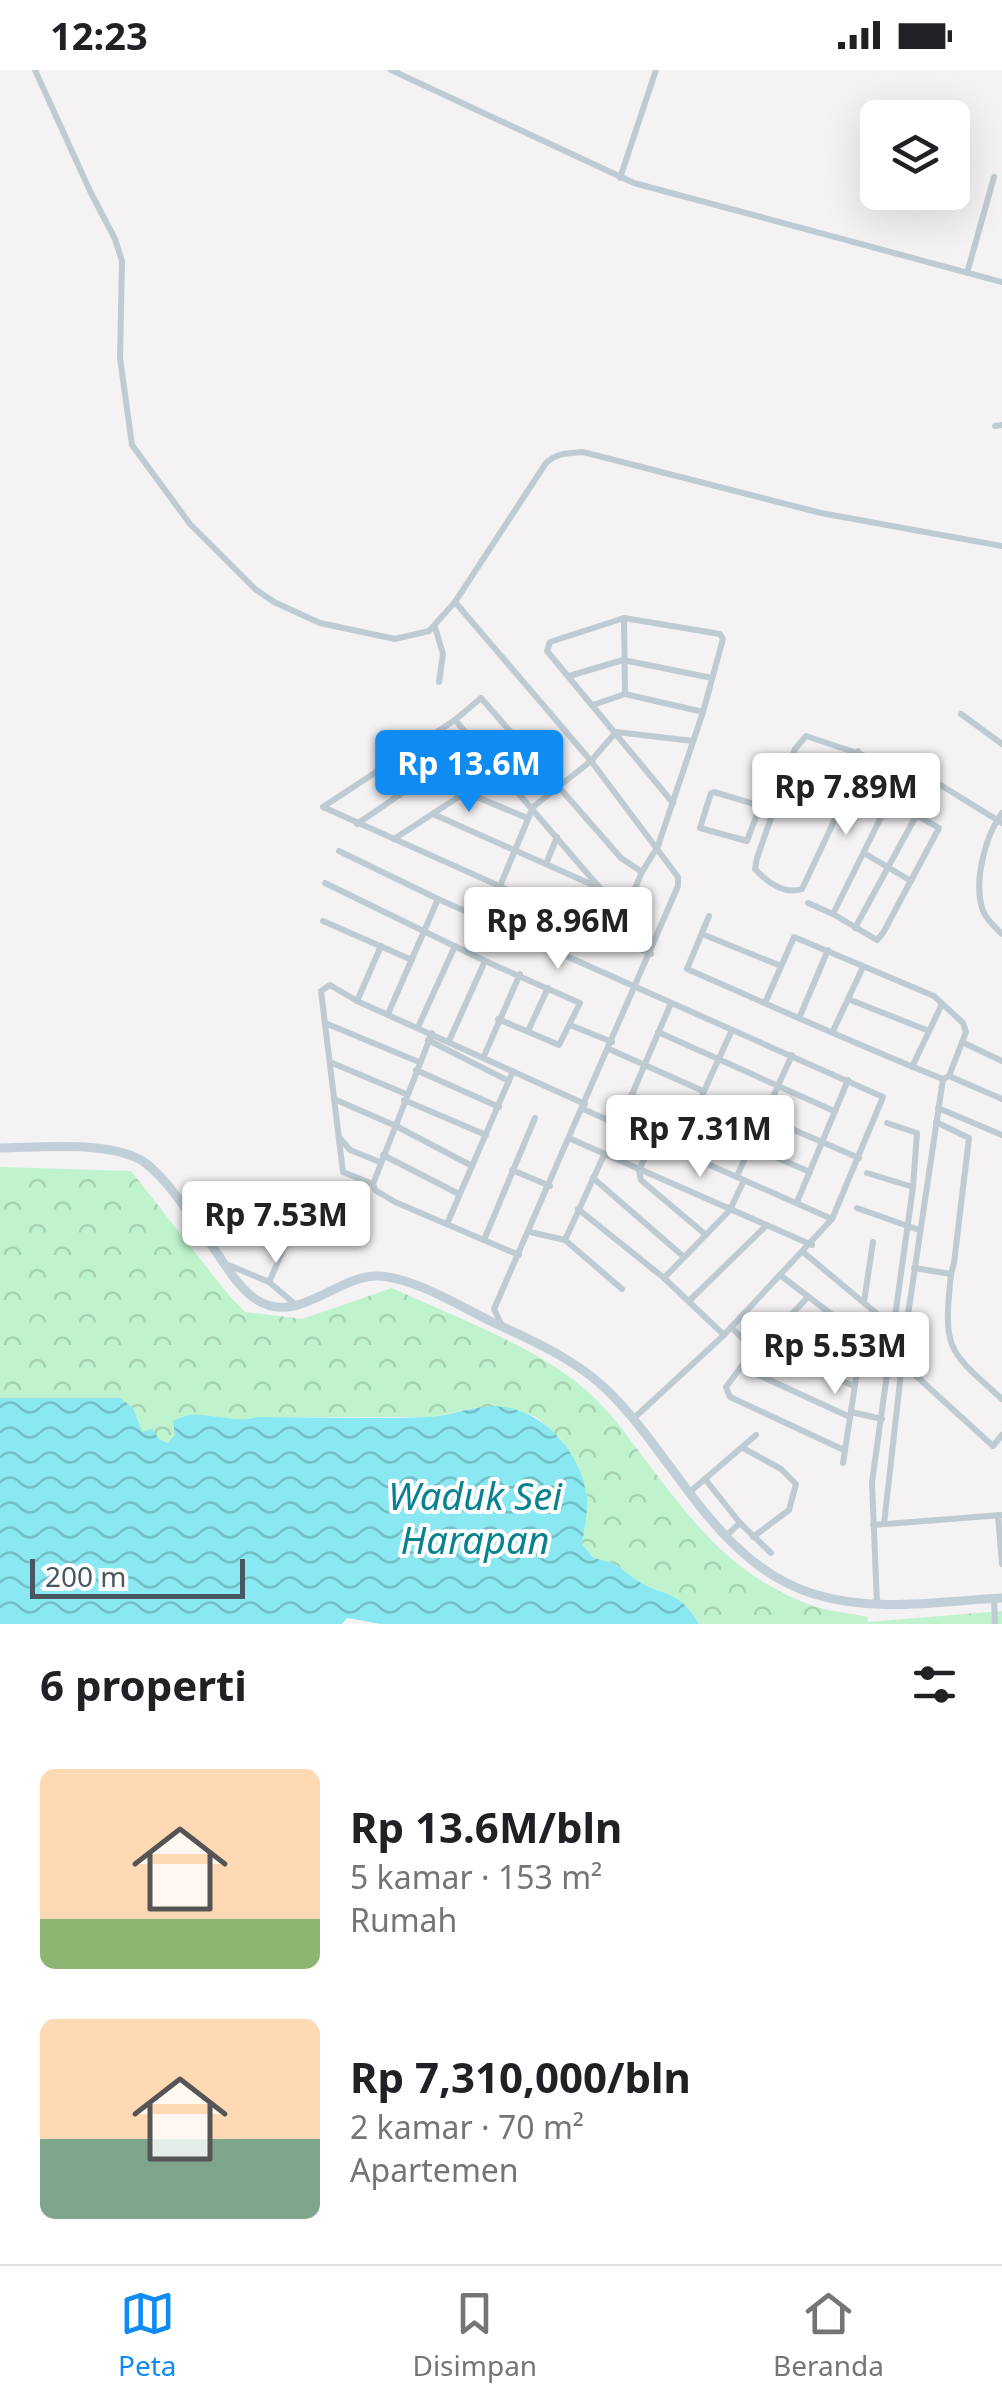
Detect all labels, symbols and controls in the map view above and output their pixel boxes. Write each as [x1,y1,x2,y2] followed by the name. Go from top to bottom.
[50,9,148,61] text: 12:23
[860,100,970,210] map controls
[860,100,970,210] button: layers
[366,730,572,815] pin: Rp 13.6M
[397,741,541,784] text: Rp 13.6M
[743,753,949,838] pin: Rp 7.89M
[774,764,918,807] text: Rp 7.89M
[455,887,661,972] pin: Rp 8.96M
[486,898,630,941] text: Rp 8.96M
[597,1095,803,1180] pin: Rp 7.31M
[628,1106,772,1149] text: Rp 7.31M
[173,1181,379,1266] pin: Rp 7.53M
[204,1192,348,1235] text: Rp 7.53M
[732,1312,938,1397] pin: Rp 5.53M
[763,1323,907,1366] text: Rp 5.53M
[388,1469,563,1565] water label: Waduk Sei Harapan
[30,1554,245,1598] scale bar
[45,1557,127,1595] text: 200 m
[40,1656,247,1713] text: 6 properti
[907,1657,962,1712] icon: filters
[350,1798,622,1855] text: Rp 13.6M/bln
[120,1809,240,1929] icon: home
[350,1855,602,1898] text: 5 kamar · 153 m²
[350,1898,457,1941] text: Rumah
[350,2048,691,2105] text: Rp 7,310,000/bln
[120,2059,240,2179] icon: home
[350,2105,584,2148] text: 2 kamar · 70 m²
[350,2148,519,2191] text: Apartemen
[118,2286,177,2384] tab: Peta
[412,2286,537,2384] tab: Disimpan
[773,2286,884,2384] tab: Beranda

